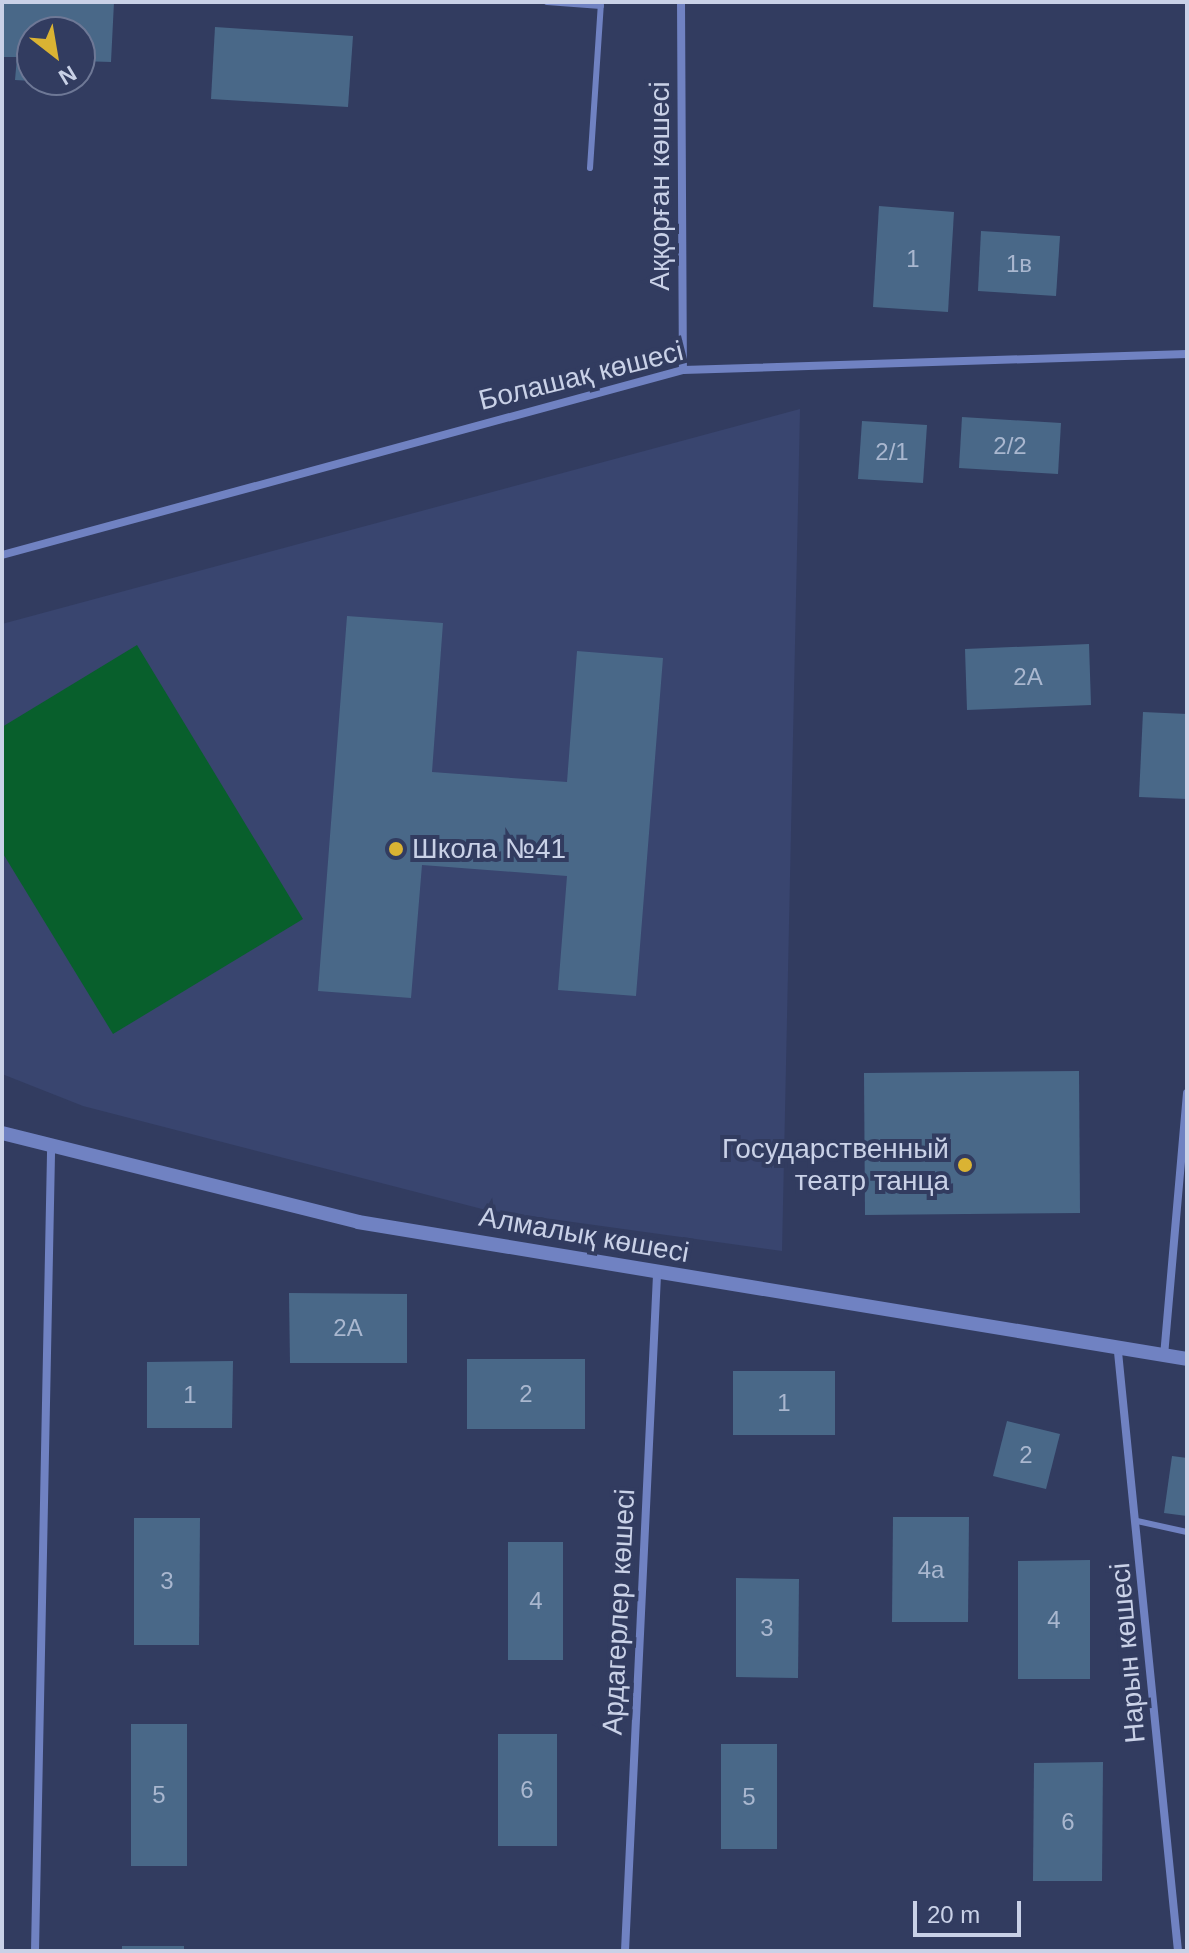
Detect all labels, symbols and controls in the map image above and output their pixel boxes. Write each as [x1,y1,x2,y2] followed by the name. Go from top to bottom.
[16,16,96,96] north arrow
[54,60,81,90] text: N
[643,81,677,291] street label: Аққорған көшесі
[906,245,920,273] house number: 1
[1006,250,1032,278] house number: 1в
[475,334,687,418] street label: Болашақ көшесі
[993,432,1027,460] house number: 2/2
[875,438,909,466] house number: 2/1
[1013,663,1043,691] house number: 2А
[412,832,566,866] place label: Школа №41
[387,840,405,858] marker: Школа №41
[722,1132,949,1198] place label: Государственный театр танца
[956,1156,974,1174] marker: Государственный театр танца
[476,1200,692,1270] street label: Алмалық көшесі
[333,1314,363,1342] house number: 2А
[519,1380,533,1408] house number: 2
[183,1381,197,1409] house number: 1
[777,1389,791,1417] house number: 1
[1019,1441,1033,1469] house number: 2
[596,1488,642,1736] street label: Ардагерлер көшесі
[918,1556,944,1584] house number: 4а
[1103,1561,1153,1745] street label: Нарын көшесі
[160,1567,174,1595] house number: 3
[529,1587,543,1615] house number: 4
[1047,1606,1061,1634] house number: 4
[760,1614,774,1642] house number: 3
[520,1776,534,1804] house number: 6
[152,1781,166,1809] house number: 5
[742,1783,756,1811] house number: 5
[1061,1808,1075,1836] house number: 6
[917,1885,1025,1935] scale bar
[927,1901,980,1928] text: 20 m

